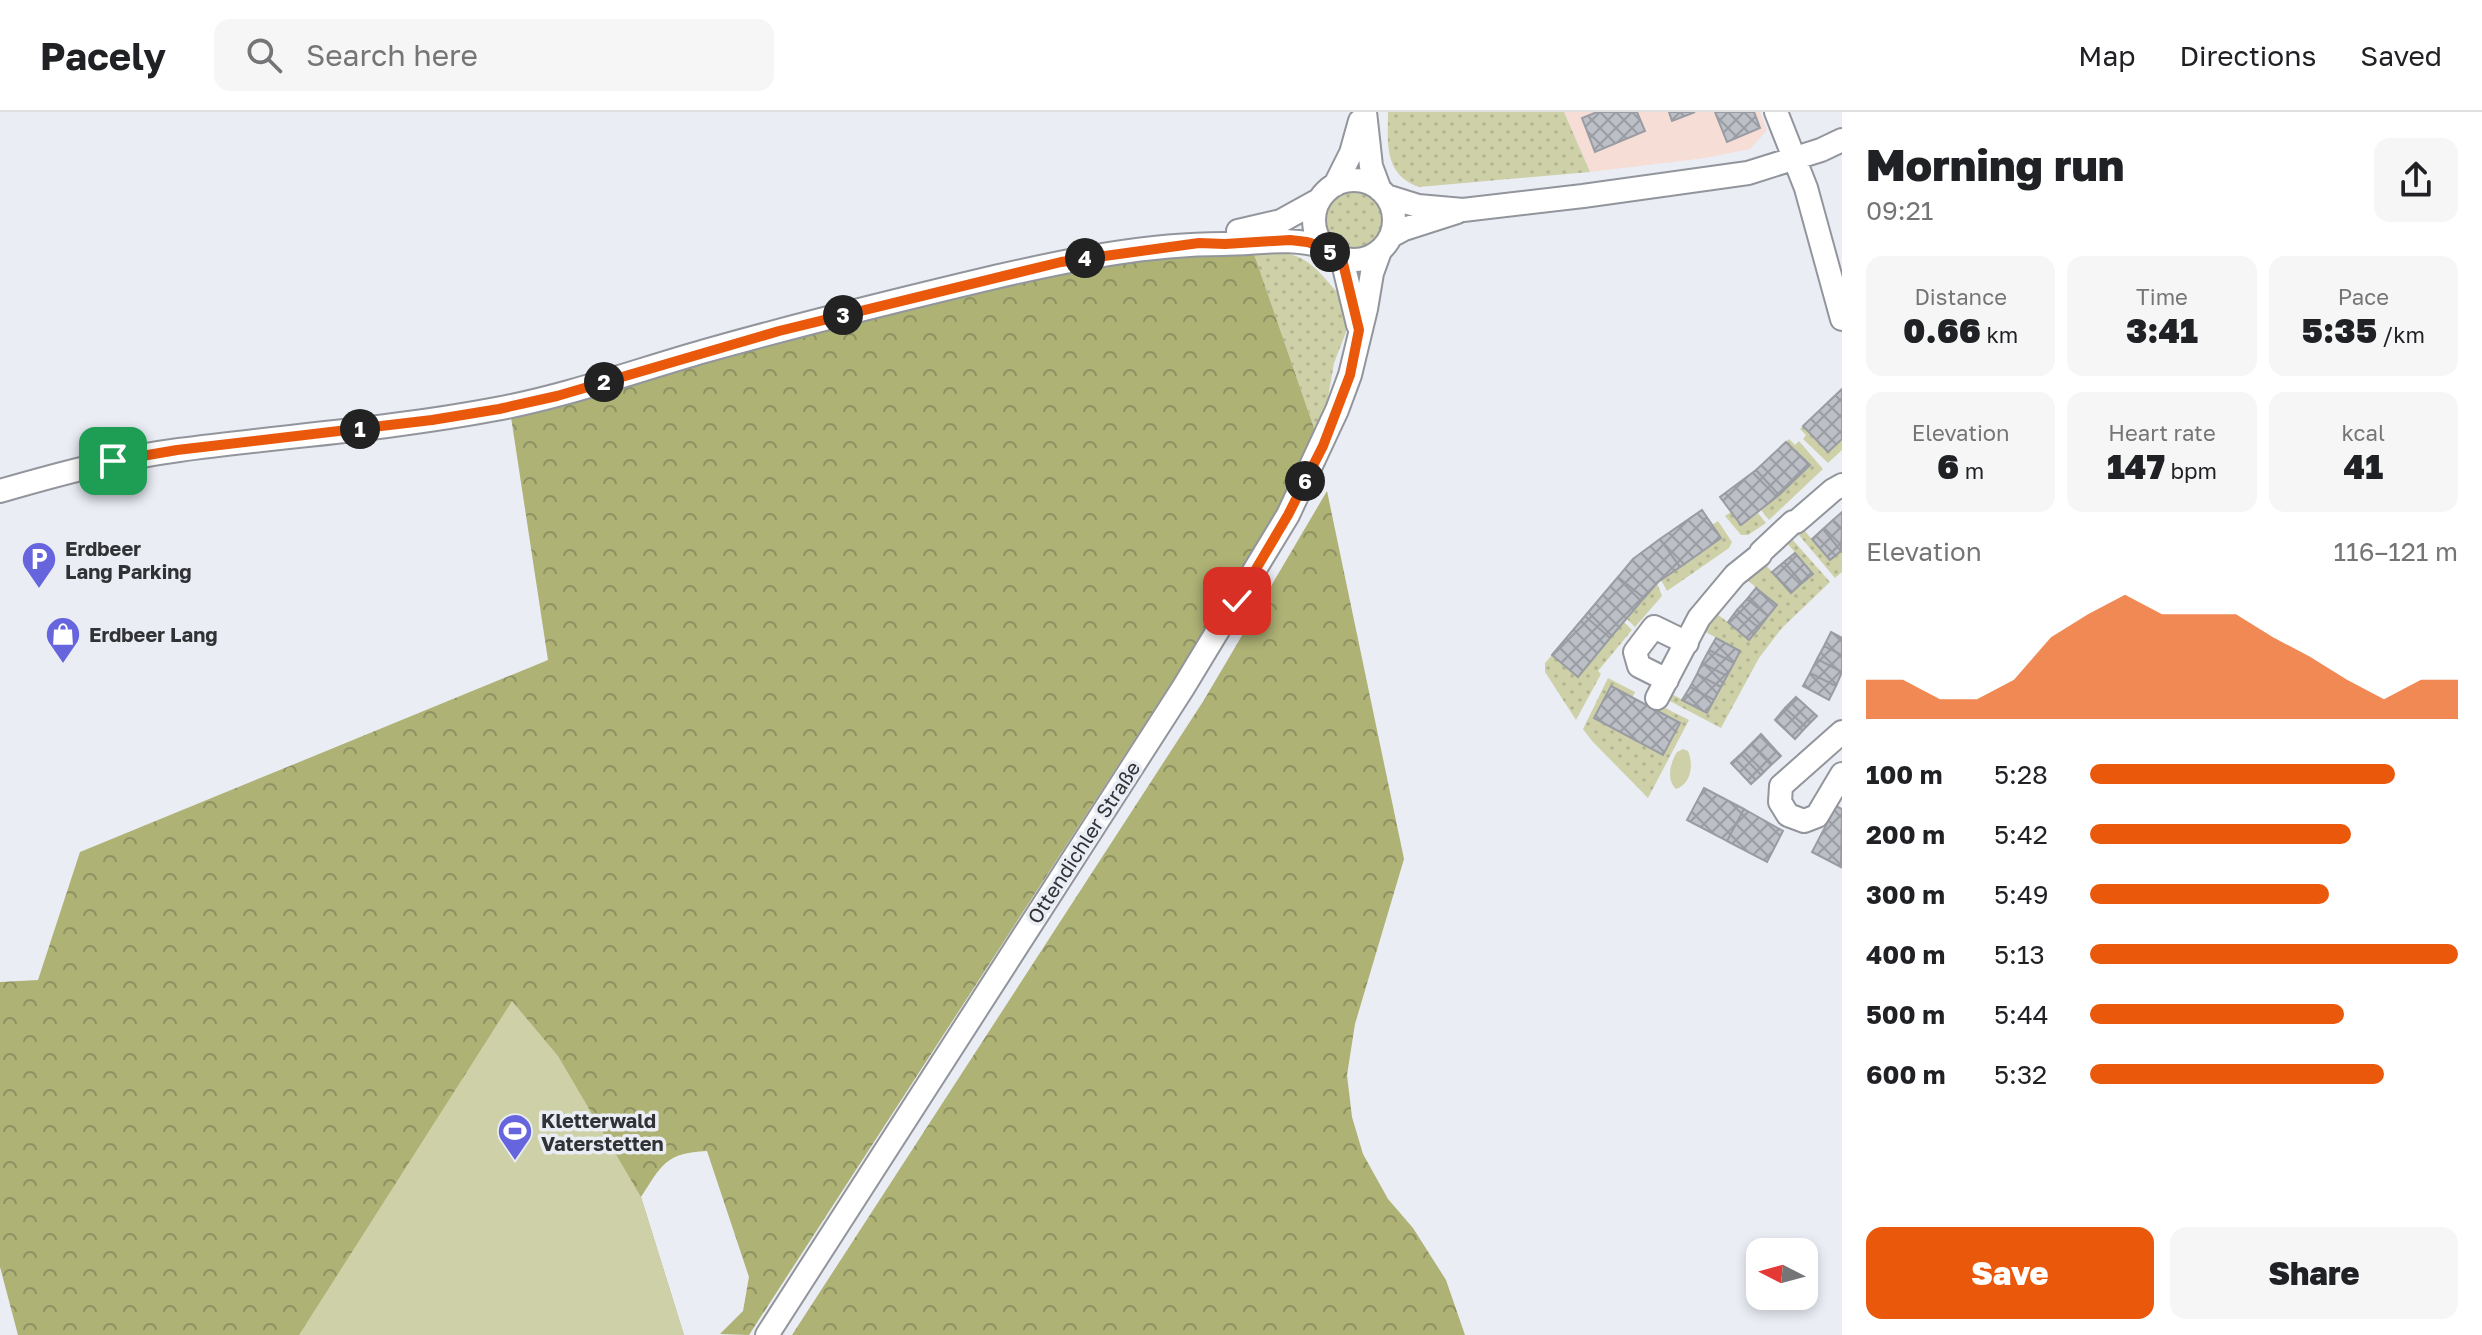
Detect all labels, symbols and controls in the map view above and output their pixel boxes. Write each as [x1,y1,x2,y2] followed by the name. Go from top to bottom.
[214,19,774,91] search box
[40,33,166,78] text: Pacely
[242,33,286,77] icon: search
[306,37,478,73] text: Search here
[2078,39,2135,72] text: Map
[2179,39,2316,72] text: Directions
[2360,39,2442,72] text: Saved
[1866,138,2124,191] text: Morning run
[2374,138,2458,222] button: share
[1866,195,1933,226] text: 09:21
[1310,232,1350,272] pin: 5
[1065,238,1105,278] pin: 4
[1323,238,1337,265] text: 5
[1078,244,1092,271] text: 4
[1914,283,2007,310] text: Distance
[2136,283,2188,310] text: Time
[2338,283,2389,310] text: Pace
[823,295,863,335] pin: 3
[836,301,850,328] text: 3
[1903,310,1981,350] text: 0.66
[2126,310,2198,350] text: 3:41
[2302,310,2377,350] text: 5:35
[1981,321,2018,348] text: km
[2377,321,2425,348] text: /km
[584,362,624,402] pin: 2
[597,368,611,395] text: 2
[340,409,380,449] pin: 1
[354,415,366,442] text: 1
[1912,419,2010,446] text: Elevation
[2108,419,2216,446] text: Heart rate
[2342,419,2385,446] text: kcal
[79,427,147,495] pin
[91,439,135,483] icon: arrive
[1937,446,1959,486] text: 6
[2107,446,2165,486] text: 147
[2344,446,2383,486] text: 41
[1959,457,1984,484] text: m
[2165,457,2217,484] text: bpm
[1285,461,1325,501] pin: 6
[1298,467,1312,494] text: 6
[65,536,192,583] place label: Erdbeer Lang Parking
[1866,536,1982,567] text: Elevation
[2333,536,2458,567] text: 116–121 m
[20,540,58,590] parking icon: Erdbeer Lang Parking
[1203,567,1271,635] pin
[1215,579,1259,623] icon: check
[44,615,82,665] shop icon: Erdbeer Lang
[89,622,218,646] place label: Erdbeer Lang
[1022,756,1144,928] street label: Ottendichler Straße
[1866,759,1942,790] text: 100 m
[1994,759,2048,790] text: 5:28
[1866,819,1945,850] text: 200 m
[1994,819,2048,850] text: 5:42
[1866,879,1945,910] text: 300 m
[1994,879,2048,910] text: 5:49
[1866,939,1945,970] text: 400 m
[1994,939,2045,970] text: 5:13
[1866,999,1945,1030] text: 500 m
[1994,999,2049,1030] text: 5:44
[1866,1059,1946,1090] text: 600 m
[1994,1059,2047,1090] text: 5:32
[541,1108,664,1155] place label: Kletterwald Vaterstetten
[496,1112,534,1162] sports icon: Kletterwald Vaterstetten
[1866,1227,2154,1319] button: Save
[2170,1227,2458,1319] button: Share
[1746,1238,1818,1310] north arrow
[1746,1238,1818,1310] map controls

